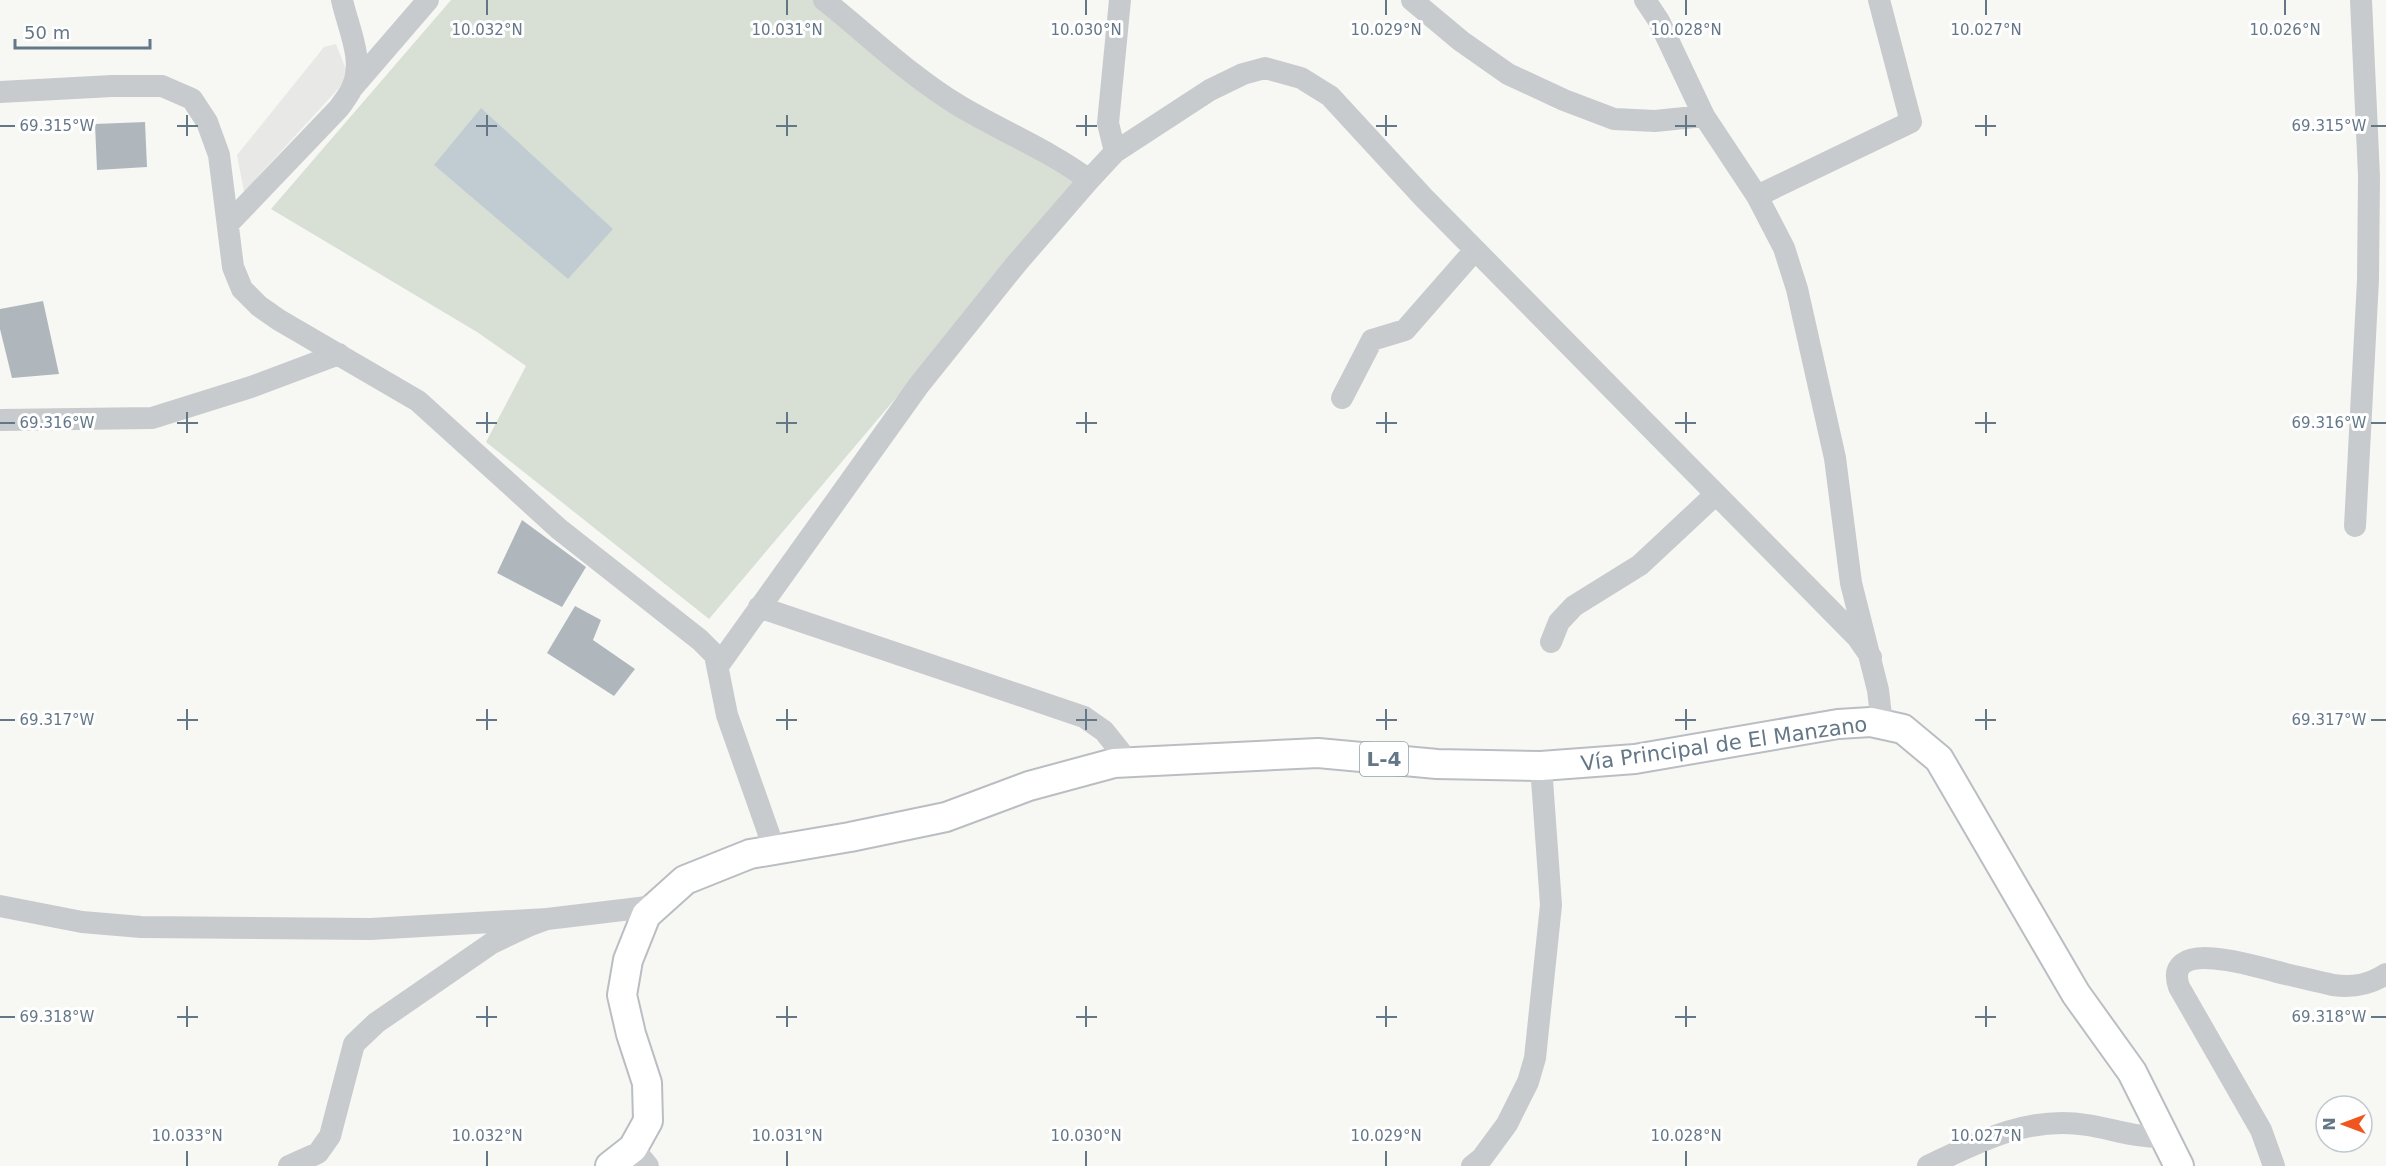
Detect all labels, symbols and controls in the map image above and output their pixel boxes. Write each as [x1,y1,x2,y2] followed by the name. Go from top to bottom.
[15,12,150,50] scale bar
[451,21,523,39] text: 10.032°N
[751,21,823,39] text: 10.031°N
[1050,21,1122,39] text: 10.030°N
[1350,21,1422,39] text: 10.029°N
[1650,21,1722,39] text: 10.028°N
[1950,21,2022,39] text: 10.027°N
[2249,21,2321,39] text: 10.026°N
[24,22,70,43] text: 50 m
[20,117,95,135] text: 69.315°W
[2292,117,2367,135] text: 69.315°W
[20,414,95,432] text: 69.316°W
[2292,414,2367,432] text: 69.316°W
[20,711,95,729] text: 69.317°W
[2292,711,2367,729] text: 69.317°W
[1579,712,1869,776] street label: Vía Principal de El Manzano
[1360,742,1408,776] road number: L-4
[20,1008,95,1026] text: 69.318°W
[2292,1008,2367,1026] text: 69.318°W
[2314,1094,2374,1154] north arrow
[2320,1117,2339,1131] text: N
[151,1127,223,1145] text: 10.033°N
[451,1127,523,1145] text: 10.032°N
[751,1127,823,1145] text: 10.031°N
[1050,1127,1122,1145] text: 10.030°N
[1350,1127,1422,1145] text: 10.029°N
[1650,1127,1722,1145] text: 10.028°N
[1950,1127,2022,1145] text: 10.027°N

